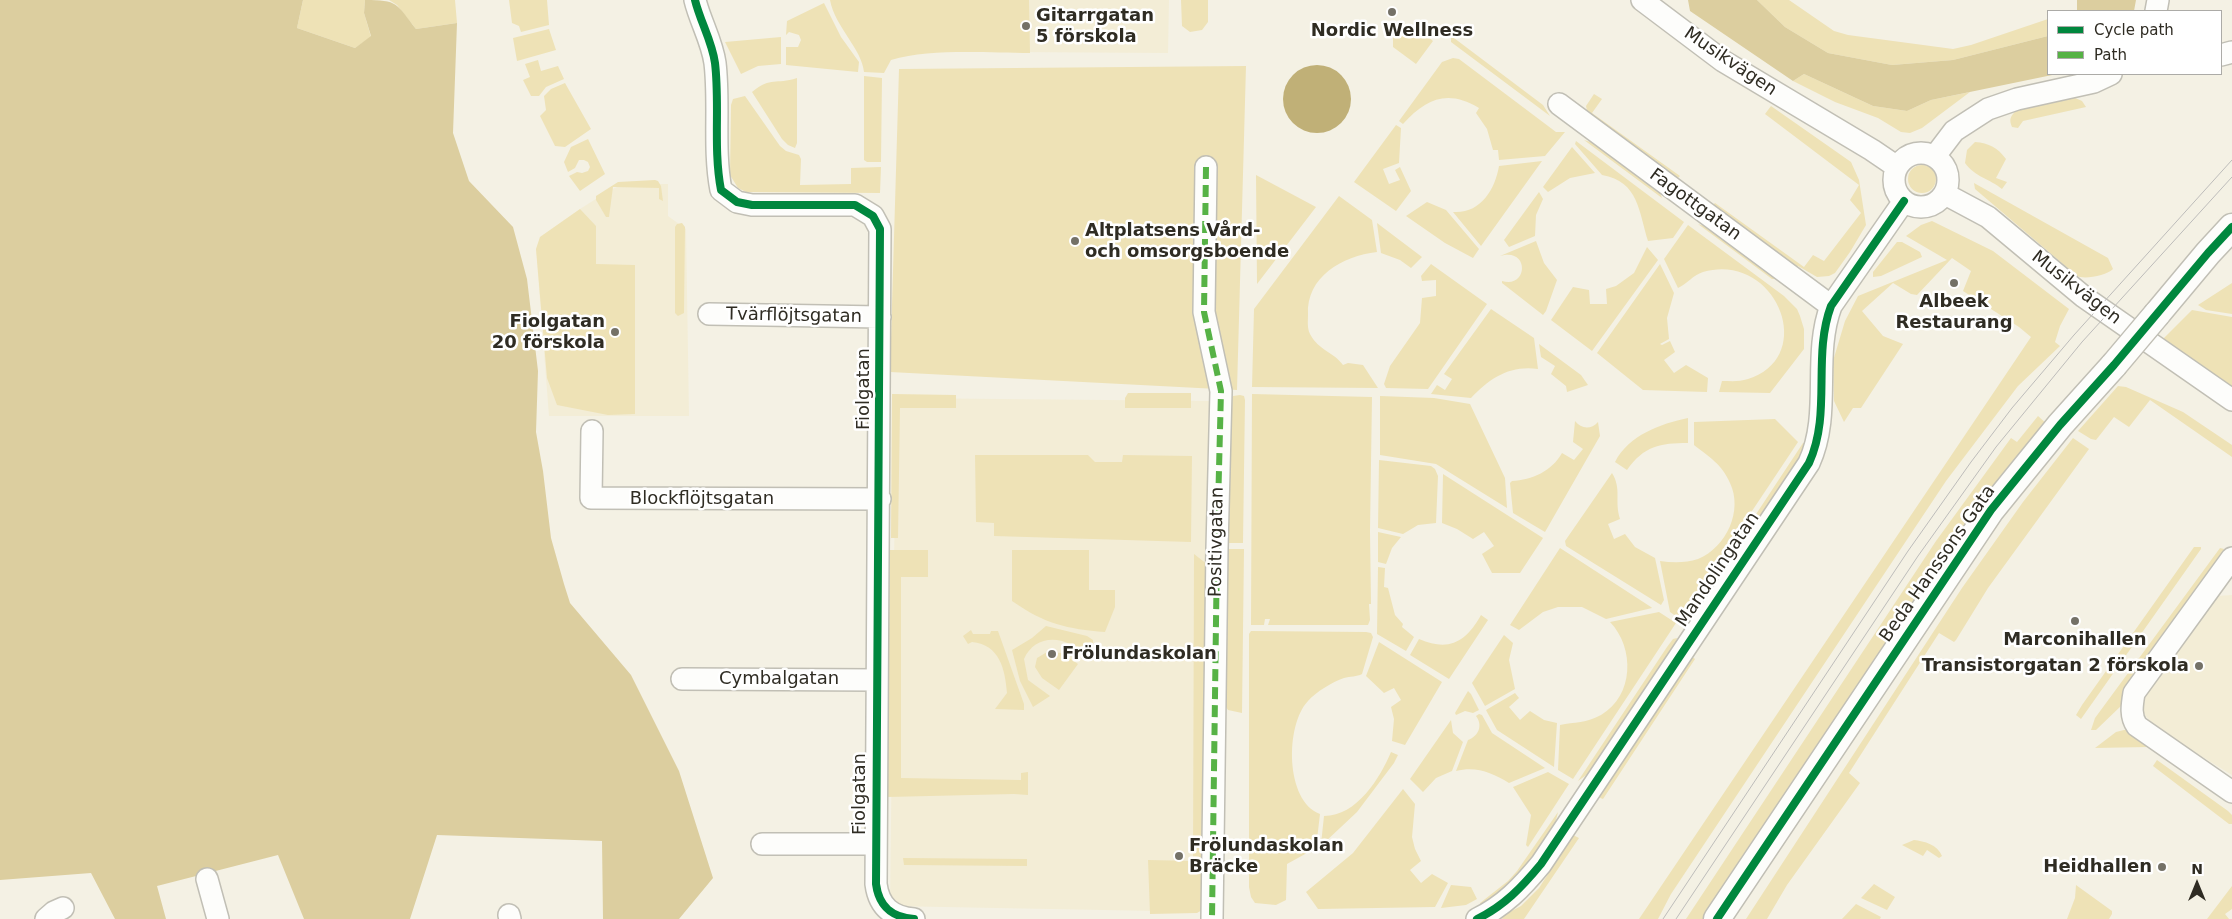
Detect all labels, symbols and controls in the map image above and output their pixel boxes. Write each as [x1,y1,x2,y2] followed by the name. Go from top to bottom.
[1036,5,1154,48] place label: Gitarrgatan 5 förskola
[1386,6,1398,18] marker: Nordic Wellness
[2047,10,2222,75] legend
[1020,20,1032,32] marker: Gitarrgatan 5 förskola
[1311,20,1473,42] place label: Nordic Wellness
[2094,21,2174,39] text: Cycle path
[1679,23,1781,101] street label: Musikvägen
[2094,46,2127,64] text: Path
[1645,164,1745,246] street label: Fagottgatan
[1085,220,1289,262] place label: Altplatsens Vård- och omsorgsboende
[1069,235,1081,247] marker: Altplatsens Vård- och omsorgsboende
[2027,246,2125,330] street label: Musikvägen
[1948,277,1960,289] marker: Albeek Restaurang
[1895,291,2013,334] place label: Albeek Restaurang
[726,304,862,328] street label: Tvärflöjtsgatan
[492,311,605,354] place label: Fiolgatan 20 förskola
[609,326,621,338] marker: Fiolgatan 20 förskola
[853,348,875,430] street label: Fiolgatan
[1876,481,2000,647] street label: Beda Hanssons Gata
[1205,487,1229,597] street label: Positivgatan
[630,488,774,510] street label: Blockflöjtsgatan
[1672,509,1764,631] street label: Mandolingatan
[2069,615,2081,627] marker: Marconihallen
[2003,629,2147,651] place label: Marconihallen
[1062,643,1217,665] place label: Frölundaskolan
[1046,648,1058,660] marker: Frölundaskolan
[1922,655,2189,677] place label: Transistorgatan 2 förskola
[2193,660,2205,672] marker: Transistorgatan 2 förskola
[719,668,839,690] street label: Cymbalgatan
[849,753,871,835] street label: Fiolgatan
[1189,835,1344,878] place label: Frölundaskolan Bräcke
[1173,850,1185,862] marker: Frölundaskolan Bräcke
[2043,856,2152,878] place label: Heidhallen
[2172,859,2222,909] north arrow
[2156,861,2168,873] marker: Heidhallen
[2191,861,2203,877] text: N

